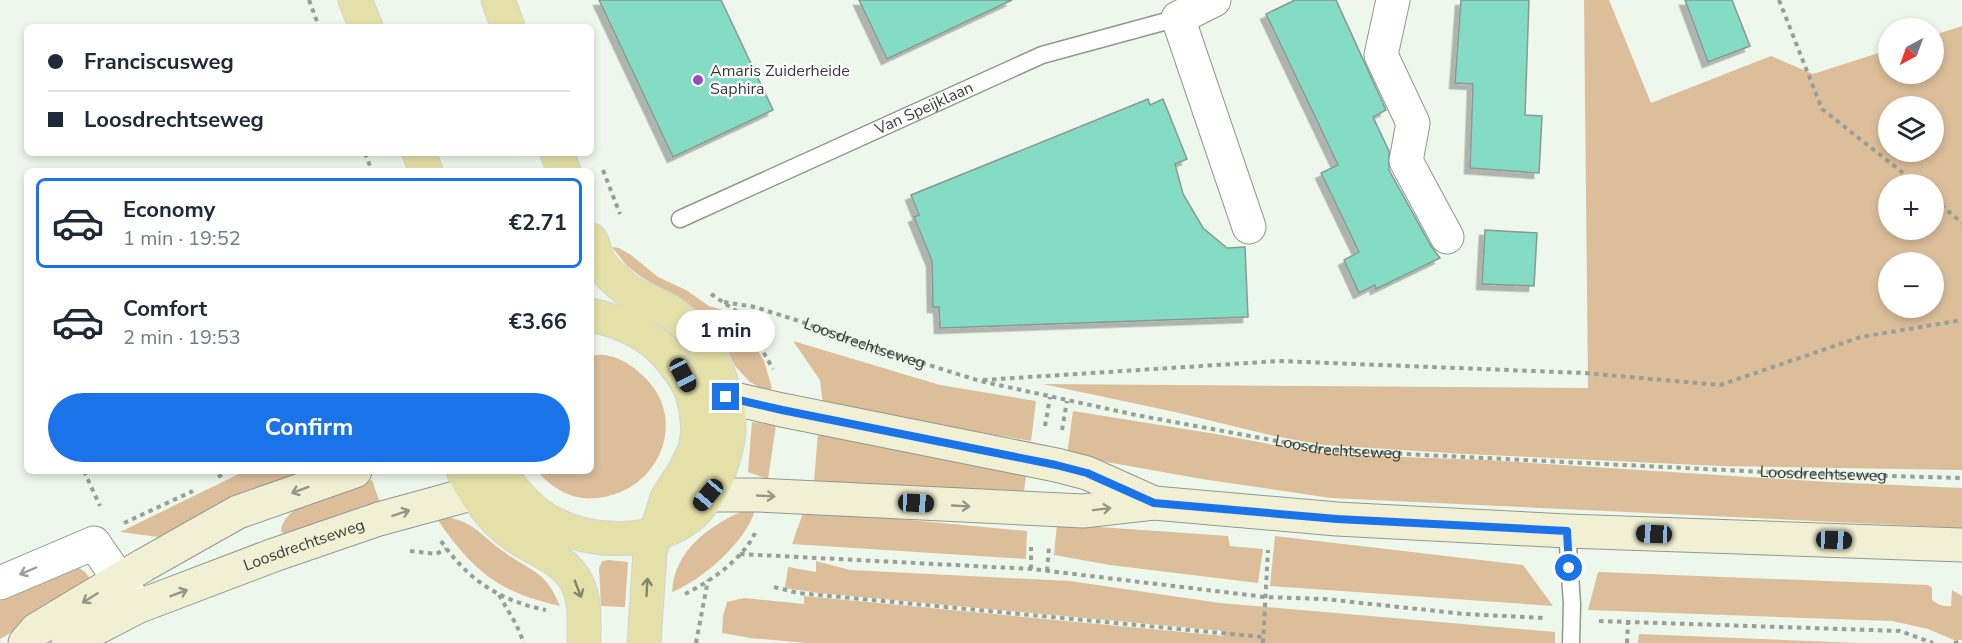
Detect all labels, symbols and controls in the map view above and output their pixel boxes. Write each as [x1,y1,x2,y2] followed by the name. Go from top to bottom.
[1878,18,1944,84] north arrow
[1878,18,1944,318] map controls
[84,47,234,77] text: Franciscusweg
[710,60,850,100] place label: Amaris Zuiderheide Saphira
[691,73,705,87] marker: Amaris Zuiderheide Saphira
[870,77,977,141] street label: Van Speijklaan
[1878,96,1944,162] button: layers
[84,105,264,135] text: Loosdrechtseweg
[1878,174,1944,240] button: +
[123,195,215,225] text: Economy
[51,196,105,250] icon: car
[509,208,567,238] text: €2.71
[123,225,241,252] text: 1 min · 19:52
[1878,252,1944,318] button: −
[123,294,207,324] text: Comfort
[51,295,105,349] icon: car
[509,307,567,337] text: €3.66
[676,310,776,352] callout: 1 min
[801,313,928,374] street label: Loosdrechtseweg
[700,317,751,344] text: 1 min
[123,324,241,351] text: 2 min · 19:53
[667,355,699,395] car
[712,383,739,410] route end
[48,393,570,462] button: Confirm
[1273,430,1402,465] street label: Loosdrechtseweg
[1759,461,1887,487] street label: Loosdrechtseweg
[690,475,726,515] car
[291,485,309,496] one-way arrow
[756,490,776,501] one-way arrow
[898,493,934,513] car
[950,500,970,511] one-way arrow
[1091,503,1111,514] one-way arrow
[391,506,410,517] one-way arrow
[240,514,368,577] street label: Loosdrechtseweg
[1636,524,1672,544] car
[1816,530,1852,550] car
[1555,554,1582,581] route start
[19,566,37,577] one-way arrow
[642,578,653,598] one-way arrow
[574,580,585,598] one-way arrow
[169,586,187,597] one-way arrow
[82,593,99,605] one-way arrow

